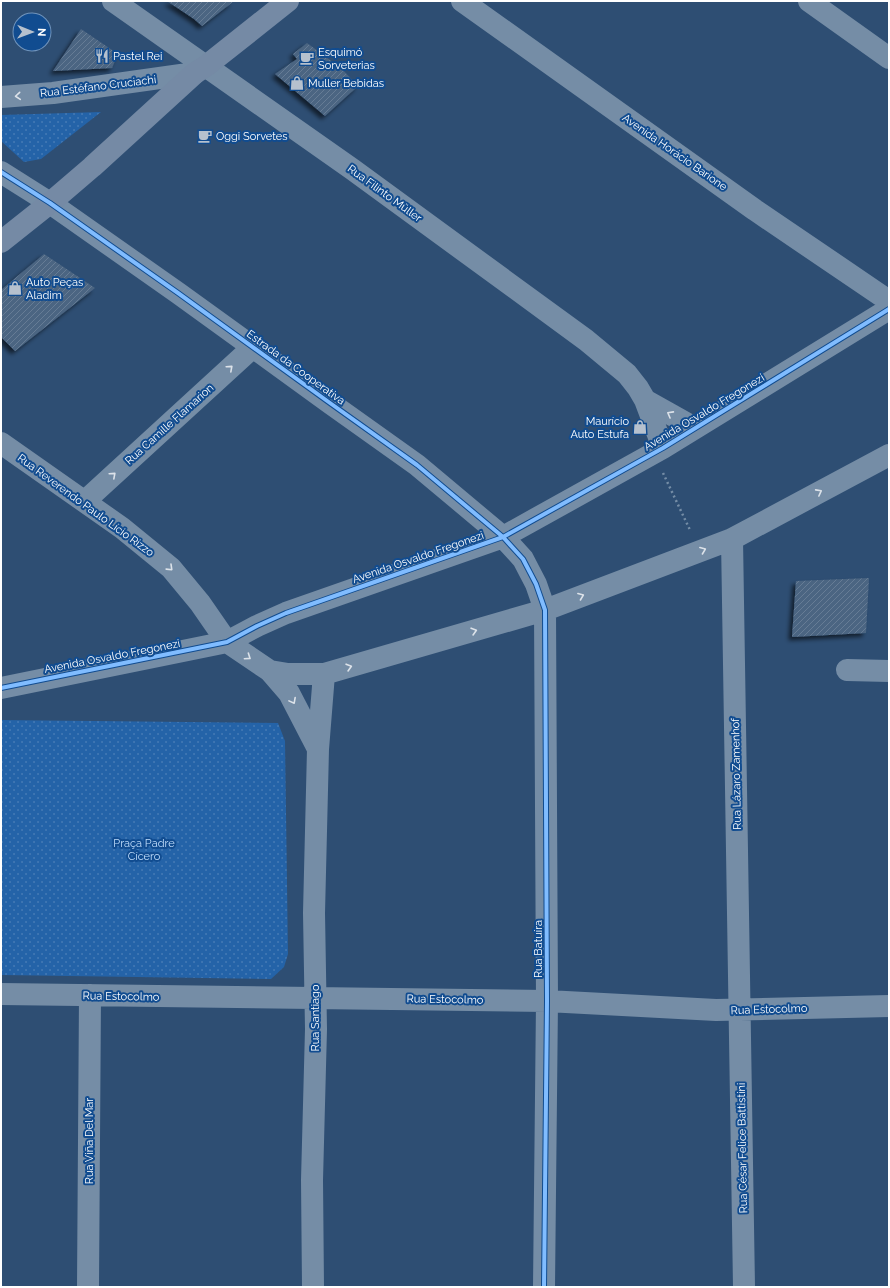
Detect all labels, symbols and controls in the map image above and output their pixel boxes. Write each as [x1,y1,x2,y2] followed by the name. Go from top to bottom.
[12,12,52,52] north arrow
[35,28,48,36] text: N
[318,46,375,72] place label: Esquimó Sorveterias
[94,48,110,64] restaurant icon: Pastel Rei
[113,50,162,63] place label: Pastel Rei
[299,50,315,66] cafe icon: Esquimó Sorveterias
[39,73,157,100] street label: Rua Estéfano Cruciachi
[289,75,305,91] shop icon: Muller Bebidas
[308,77,384,90] place label: Muller Bebidas
[15,91,21,100] one-way arrow
[620,111,730,194] street label: Avenida Horácio Barione
[197,128,213,144] cafe icon: Oggi Sorvetes
[216,130,288,143] place label: Oggi Sorvetes
[345,162,424,225] street label: Rua Filinto Müller
[26,276,83,302] place label: Auto Peças Aladim
[7,280,23,296] shop icon: Auto Peças Aladim
[244,327,347,407] street label: Estrada da Cooperativa
[225,366,233,373] one-way arrow
[642,371,767,454] street label: Avenida Osvaldo Fregonezi
[122,381,216,468] street label: Rua Camille Flamarion
[667,411,674,419] one-way arrow
[570,415,629,441] place label: Maurício Auto Estufa
[632,419,648,435] shop icon: Maurício Auto Estufa
[15,451,157,560] street label: Rua Reverendo Paulo Lício Rizzo
[108,472,116,480] one-way arrow
[815,490,822,497] one-way arrow
[351,529,486,586] street label: Avenida Osvaldo Fregonezi
[698,547,706,555] one-way arrow
[165,563,173,571] one-way arrow
[578,593,585,601] one-way arrow
[470,627,477,636] one-way arrow
[43,637,181,676] street label: Avenida Osvaldo Fregonezi
[244,652,251,659] one-way arrow
[346,663,353,672] one-way arrow
[289,697,296,705] one-way arrow
[729,718,744,830] street label: Rua Lázaro Zamenhof
[113,837,175,863] park label: Praça Padre Cícero
[532,920,545,978] street label: Rua Batuíra
[309,984,322,1051] street label: Rua Santiago
[83,989,160,1004] street label: Rua Estocolmo
[407,992,484,1007] street label: Rua Estocolmo
[730,1002,808,1017] street label: Rua Estocolmo
[735,1083,750,1213] street label: Rua César Felice Battistini
[83,1098,96,1184] street label: Rua Viña Del Mar

